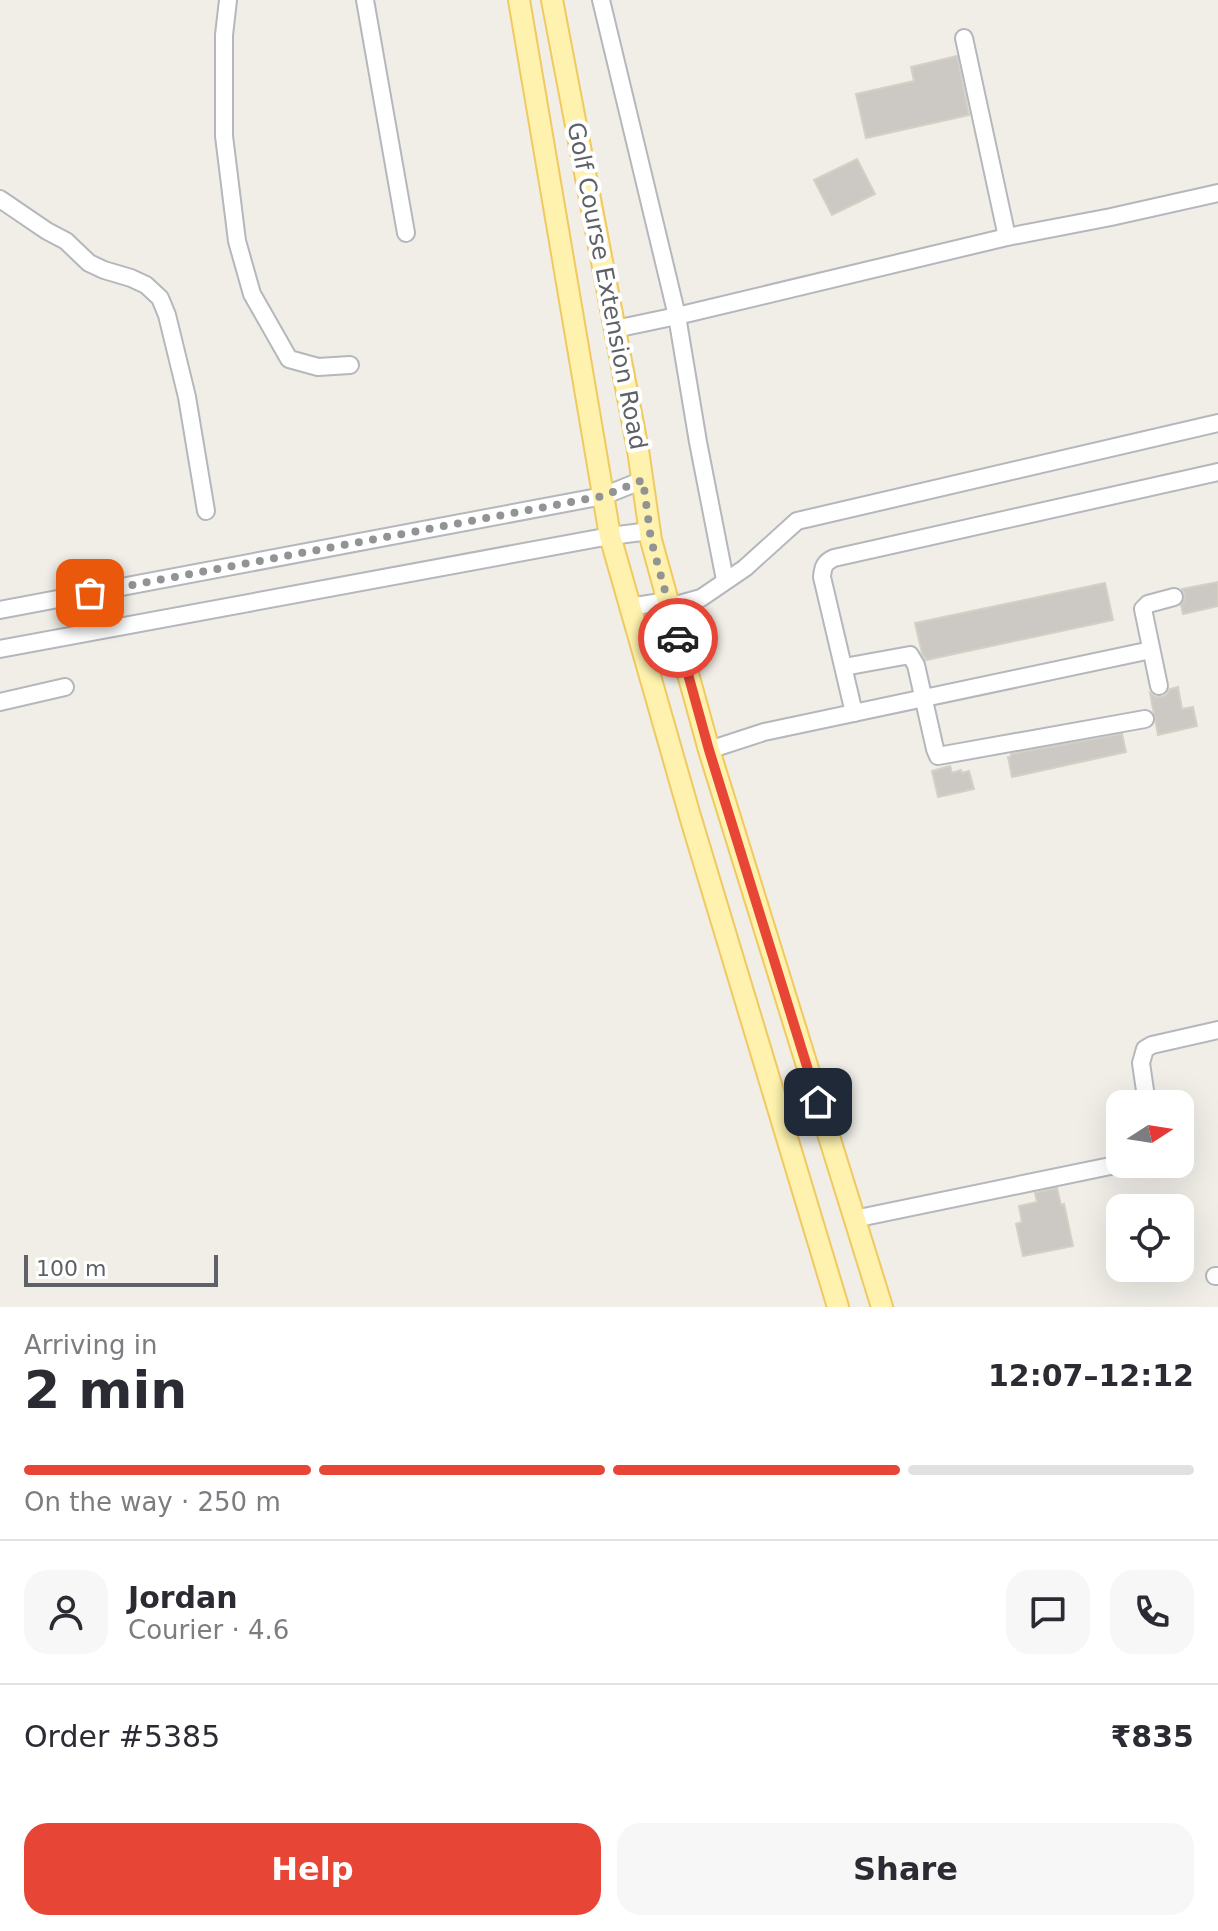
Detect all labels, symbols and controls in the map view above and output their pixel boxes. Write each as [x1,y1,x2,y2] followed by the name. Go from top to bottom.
[561,120,653,452] street label: Golf Course Extension Road
[56,559,124,627] pin
[68,571,112,615] icon: bag
[638,598,718,678] courier
[656,616,700,660] icon: car
[784,1068,852,1136] pin
[796,1080,840,1124] icon: home
[1106,1090,1194,1178] north arrow
[1106,1090,1194,1282] map controls
[1106,1194,1194,1282] button: locate
[24,1251,218,1287] scale bar
[36,1256,106,1281] text: 100 m
[24,1330,158,1360] text: Arriving in
[988,1358,1194,1393] text: 12:07–12:12
[24,1360,187,1420] text: 2 min
[24,1487,281,1517] text: On the way · 250 m
[24,1570,108,1654] button: person
[1006,1570,1090,1654] button: chat
[1110,1570,1194,1654] button: phone
[128,1580,238,1615] text: Jordan
[128,1615,289,1645] text: Courier · 4.6
[24,1719,220,1754] text: Order #5385
[1111,1719,1194,1754] text: ₹835
[24,1823,601,1915] button: Help
[617,1823,1194,1915] button: Share

